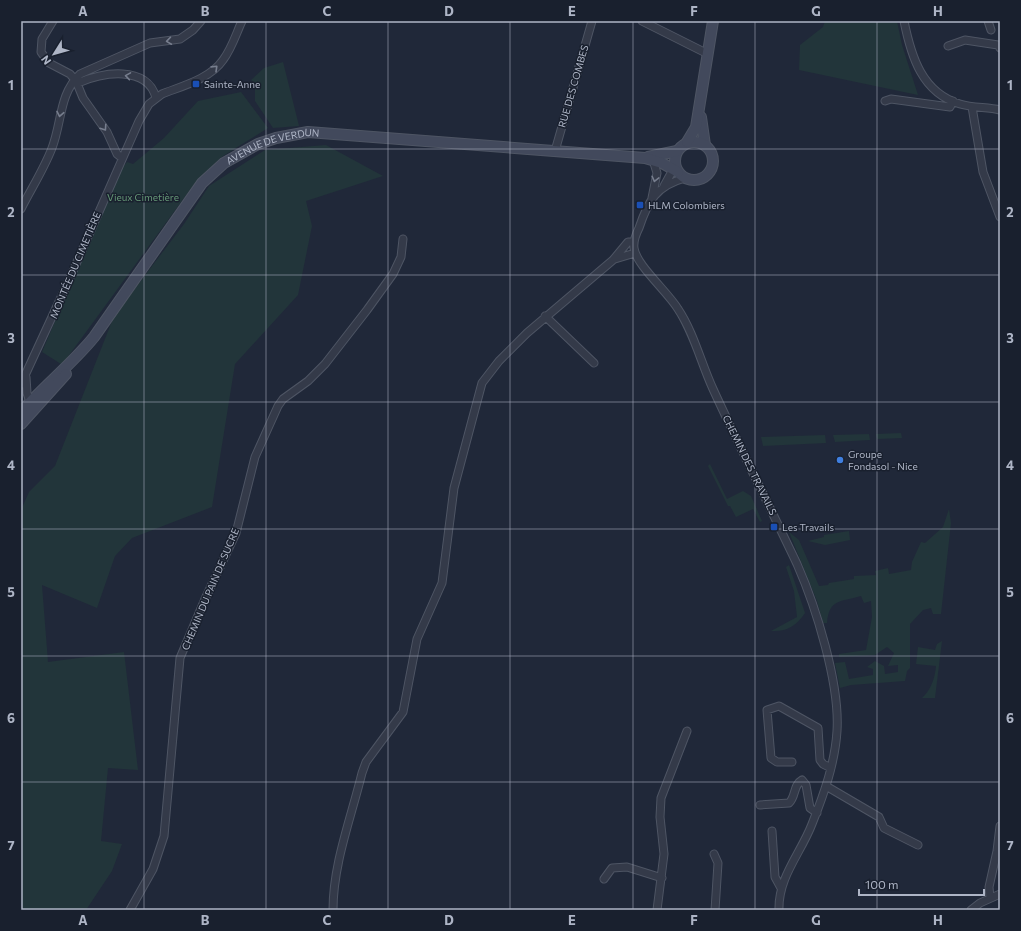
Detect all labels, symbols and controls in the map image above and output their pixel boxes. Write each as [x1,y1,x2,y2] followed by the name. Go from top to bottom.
[78,3,88,19] text: A
[201,3,210,19] text: B
[323,3,332,19] text: C
[444,3,454,19] text: D
[568,3,576,19] text: E
[690,3,698,19] text: F
[811,3,821,19] text: G
[933,3,943,19] text: H
[34,34,74,74] north arrow
[166,36,172,45] one-way arrow
[555,43,591,129] street label: RUE DES COMBES
[38,53,53,68] text: N
[210,65,218,73] one-way arrow
[125,72,131,81] one-way arrow
[8,77,14,93] text: 1
[1007,77,1013,93] text: 1
[204,78,260,90] place label: Sainte-Anne
[191,79,201,89] marker: Sainte-Anne
[56,111,64,118] one-way arrow
[99,124,106,131] one-way arrow
[224,126,320,167] street label: AVENUE DE VERDUN
[652,175,660,182] one-way arrow
[107,191,179,203] park label: Vieux Cimetière
[648,199,725,211] place label: HLM Colombiers
[635,200,645,210] marker: HLM Colombiers
[7,204,15,220] text: 2
[1006,204,1014,220] text: 2
[47,210,103,320] street label: MONTÉE DU CIMETIÈRE
[7,330,15,346] text: 3
[1006,330,1014,346] text: 3
[721,413,780,517] street label: CHEMIN DES TRAVAILS
[848,448,918,472] place label: Groupe Fondasol - Nice
[835,455,845,465] marker: Groupe Fondasol - Nice
[7,457,15,473] text: 4
[1006,457,1014,473] text: 4
[782,521,834,533] place label: Les Travails
[769,522,779,532] marker: Les Travails
[179,526,241,652] street label: CHEMIN DU PAIN DE SUCRE
[7,584,15,600] text: 5
[1006,584,1014,600] text: 5
[7,710,15,726] text: 6
[1006,710,1014,726] text: 6
[7,837,15,853] text: 7
[1006,837,1014,853] text: 7
[859,871,984,897] scale bar
[865,877,899,891] text: 100 m
[78,912,88,928] text: A
[201,912,210,928] text: B
[323,912,332,928] text: C
[444,912,454,928] text: D
[568,912,576,928] text: E
[690,912,698,928] text: F
[811,912,821,928] text: G
[933,912,943,928] text: H

